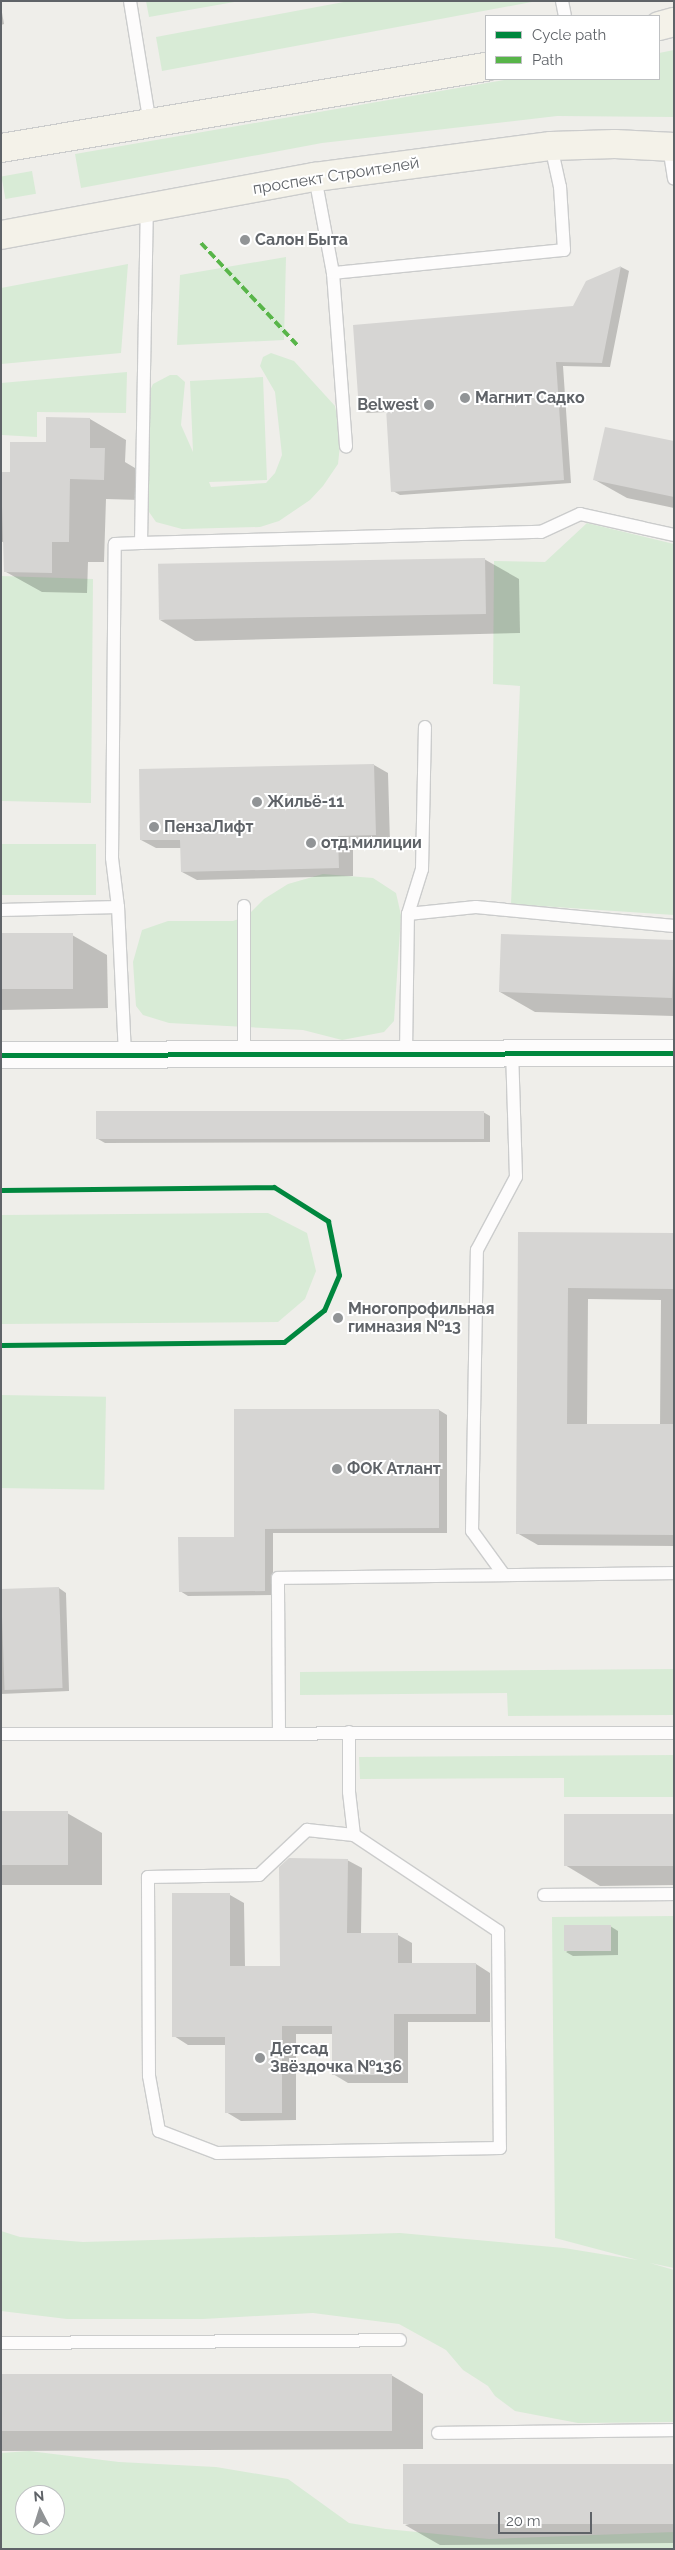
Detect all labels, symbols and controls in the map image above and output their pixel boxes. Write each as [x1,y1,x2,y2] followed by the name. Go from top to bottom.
[485,15,660,80] legend
[532,26,606,44] text: Cycle path
[532,51,563,69] text: Path
[251,153,421,199] street label: проспект Строителей
[255,230,348,250] place label: Салон Быта
[239,234,251,246] marker: Салон Быта
[475,388,585,408] place label: Магнит Садко
[459,392,471,404] marker: Магнит Садко
[357,395,419,415] place label: Belwest
[423,399,435,411] marker: Belwest
[267,792,344,812] place label: Жильё-11
[251,796,263,808] marker: Жильё-11
[164,817,253,837] place label: ПензаЛифт
[148,821,160,833] marker: ПензаЛифт
[321,833,422,853] place label: отд.милиции
[305,837,317,849] marker: отд.милиции
[348,1299,495,1337] place label: Многопрофильная гимназия №13
[332,1312,344,1324] marker: Многопрофильная гимназия №13
[347,1459,441,1479] place label: ФОК Атлант
[331,1463,343,1475] marker: ФОК Атлант
[270,2039,402,2077] place label: Детсад Звёздочка №136
[254,2052,266,2064] marker: Детсад Звёздочка №136
[15,2485,65,2535] north arrow
[33,2488,45,2504] text: N
[500,2502,594,2534] scale bar
[506,2512,541,2530] text: 20 m

